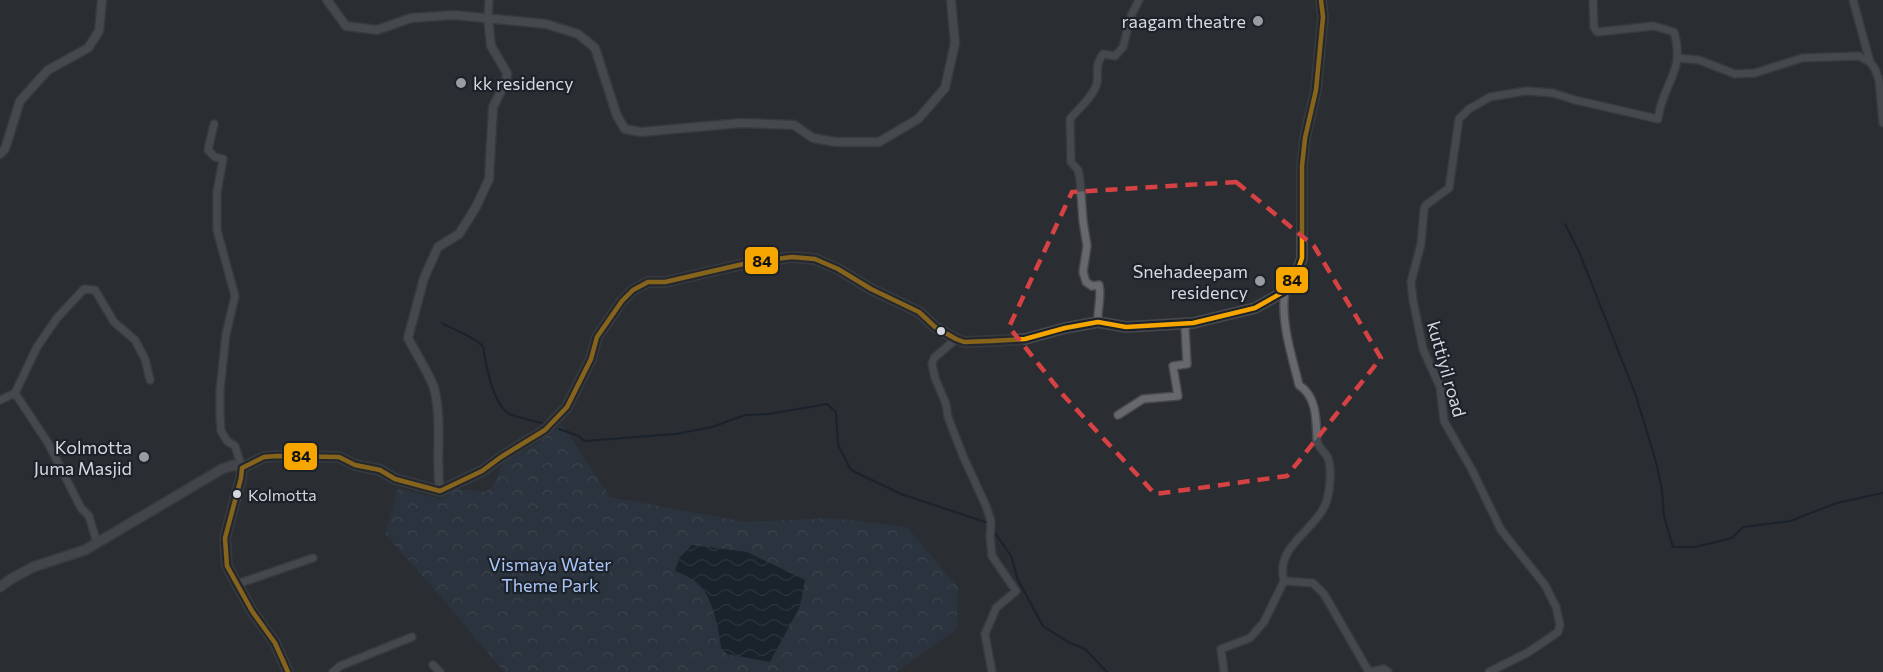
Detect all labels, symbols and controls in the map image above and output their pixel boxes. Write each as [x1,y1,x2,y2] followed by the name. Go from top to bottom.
[1122,10,1246,32] place label: raagam theatre
[1251,14,1265,28] marker: raagam theatre
[473,72,574,94] place label: kk residency
[454,76,468,90] marker: kk residency
[744,246,779,275] line badge: 84
[752,251,772,270] text: 84
[1133,260,1248,303] place label: Snehadeepam residency
[1275,266,1309,294] line badge: 84
[1282,270,1302,289] text: 84
[1253,274,1267,288] marker: Snehadeepam residency
[1423,319,1471,419] street label: kuttiyil road
[935,325,947,337] unlabelled marker
[34,436,132,479] place label: Kolmotta Juma Masjid
[283,442,318,471] line badge: 84
[291,446,311,465] text: 84
[137,450,151,464] marker: Kolmotta Juma Masjid
[248,485,317,504] place label: Kolmotta
[231,488,243,500] marker: Kolmotta
[489,553,611,596] park label: Vismaya Water Theme Park

